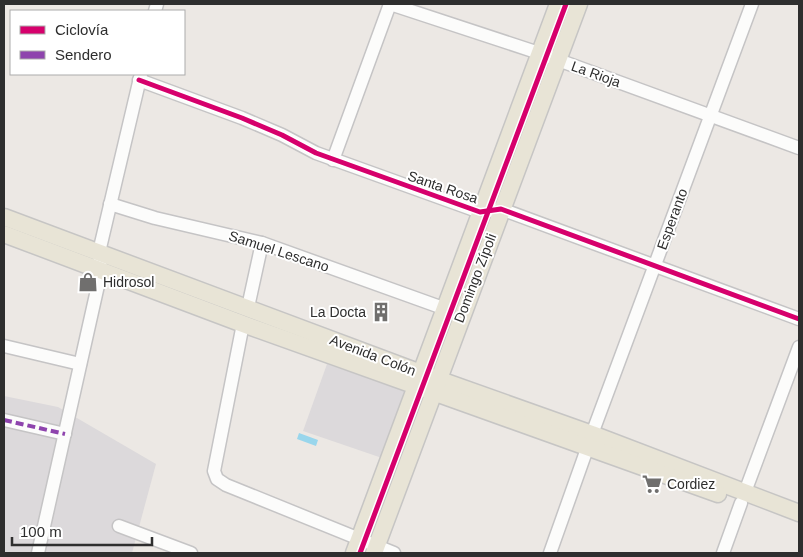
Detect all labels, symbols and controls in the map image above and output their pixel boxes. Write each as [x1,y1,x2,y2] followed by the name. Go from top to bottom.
[10,10,185,75] legend
[55,21,109,38] text: Ciclovía
[55,46,112,63] text: Sendero
[569,58,623,90] street label: La Rioja
[406,168,480,207] street label: Santa Rosa
[654,186,691,252] street label: Esperanto
[227,227,331,275] street label: Samuel Lescano
[451,231,499,325] street label: Domingo Zípoli
[77,271,99,293] shop icon: Hidrosol
[103,274,154,290] place label: Hidrosol
[370,301,392,323] building icon: La Docta
[310,304,366,320] place label: La Docta
[328,331,418,379] street label: Avenida Colón
[641,473,663,495] supermarket icon: Cordiez
[667,476,715,492] place label: Cordiez
[12,514,152,546] scale bar
[20,523,62,540] text: 100 m

